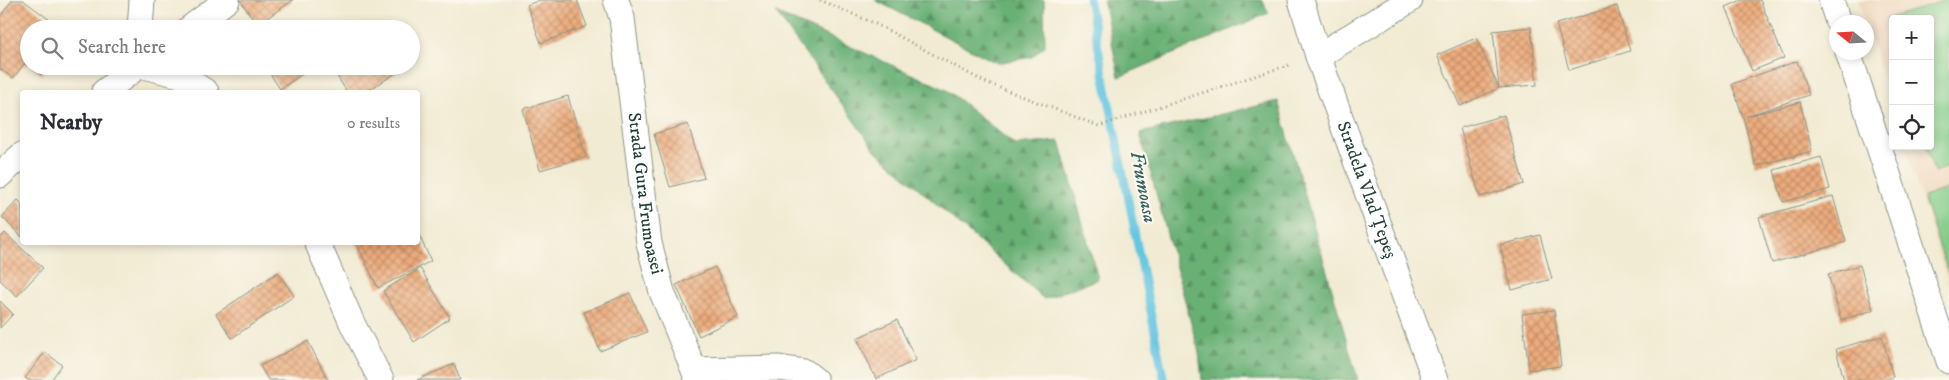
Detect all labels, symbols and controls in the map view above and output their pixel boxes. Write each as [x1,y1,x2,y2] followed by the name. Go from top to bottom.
[1829,15,1874,60] north arrow
[1889,15,1934,150] map controls
[1889,15,1934,60] button: +
[20,20,420,75] search box
[38,34,66,62] icon: search
[78,36,166,59] text: Search here
[1889,60,1934,105] button: −
[1889,105,1934,150] button: locate
[40,110,102,136] text: Nearby
[622,111,668,277] street label: Strada Gura Frumoasei
[347,113,400,133] text: 0 results
[1332,118,1401,262] street label: Stradela Vlad Țepeş
[1125,149,1161,225] water label: Frumoasa

